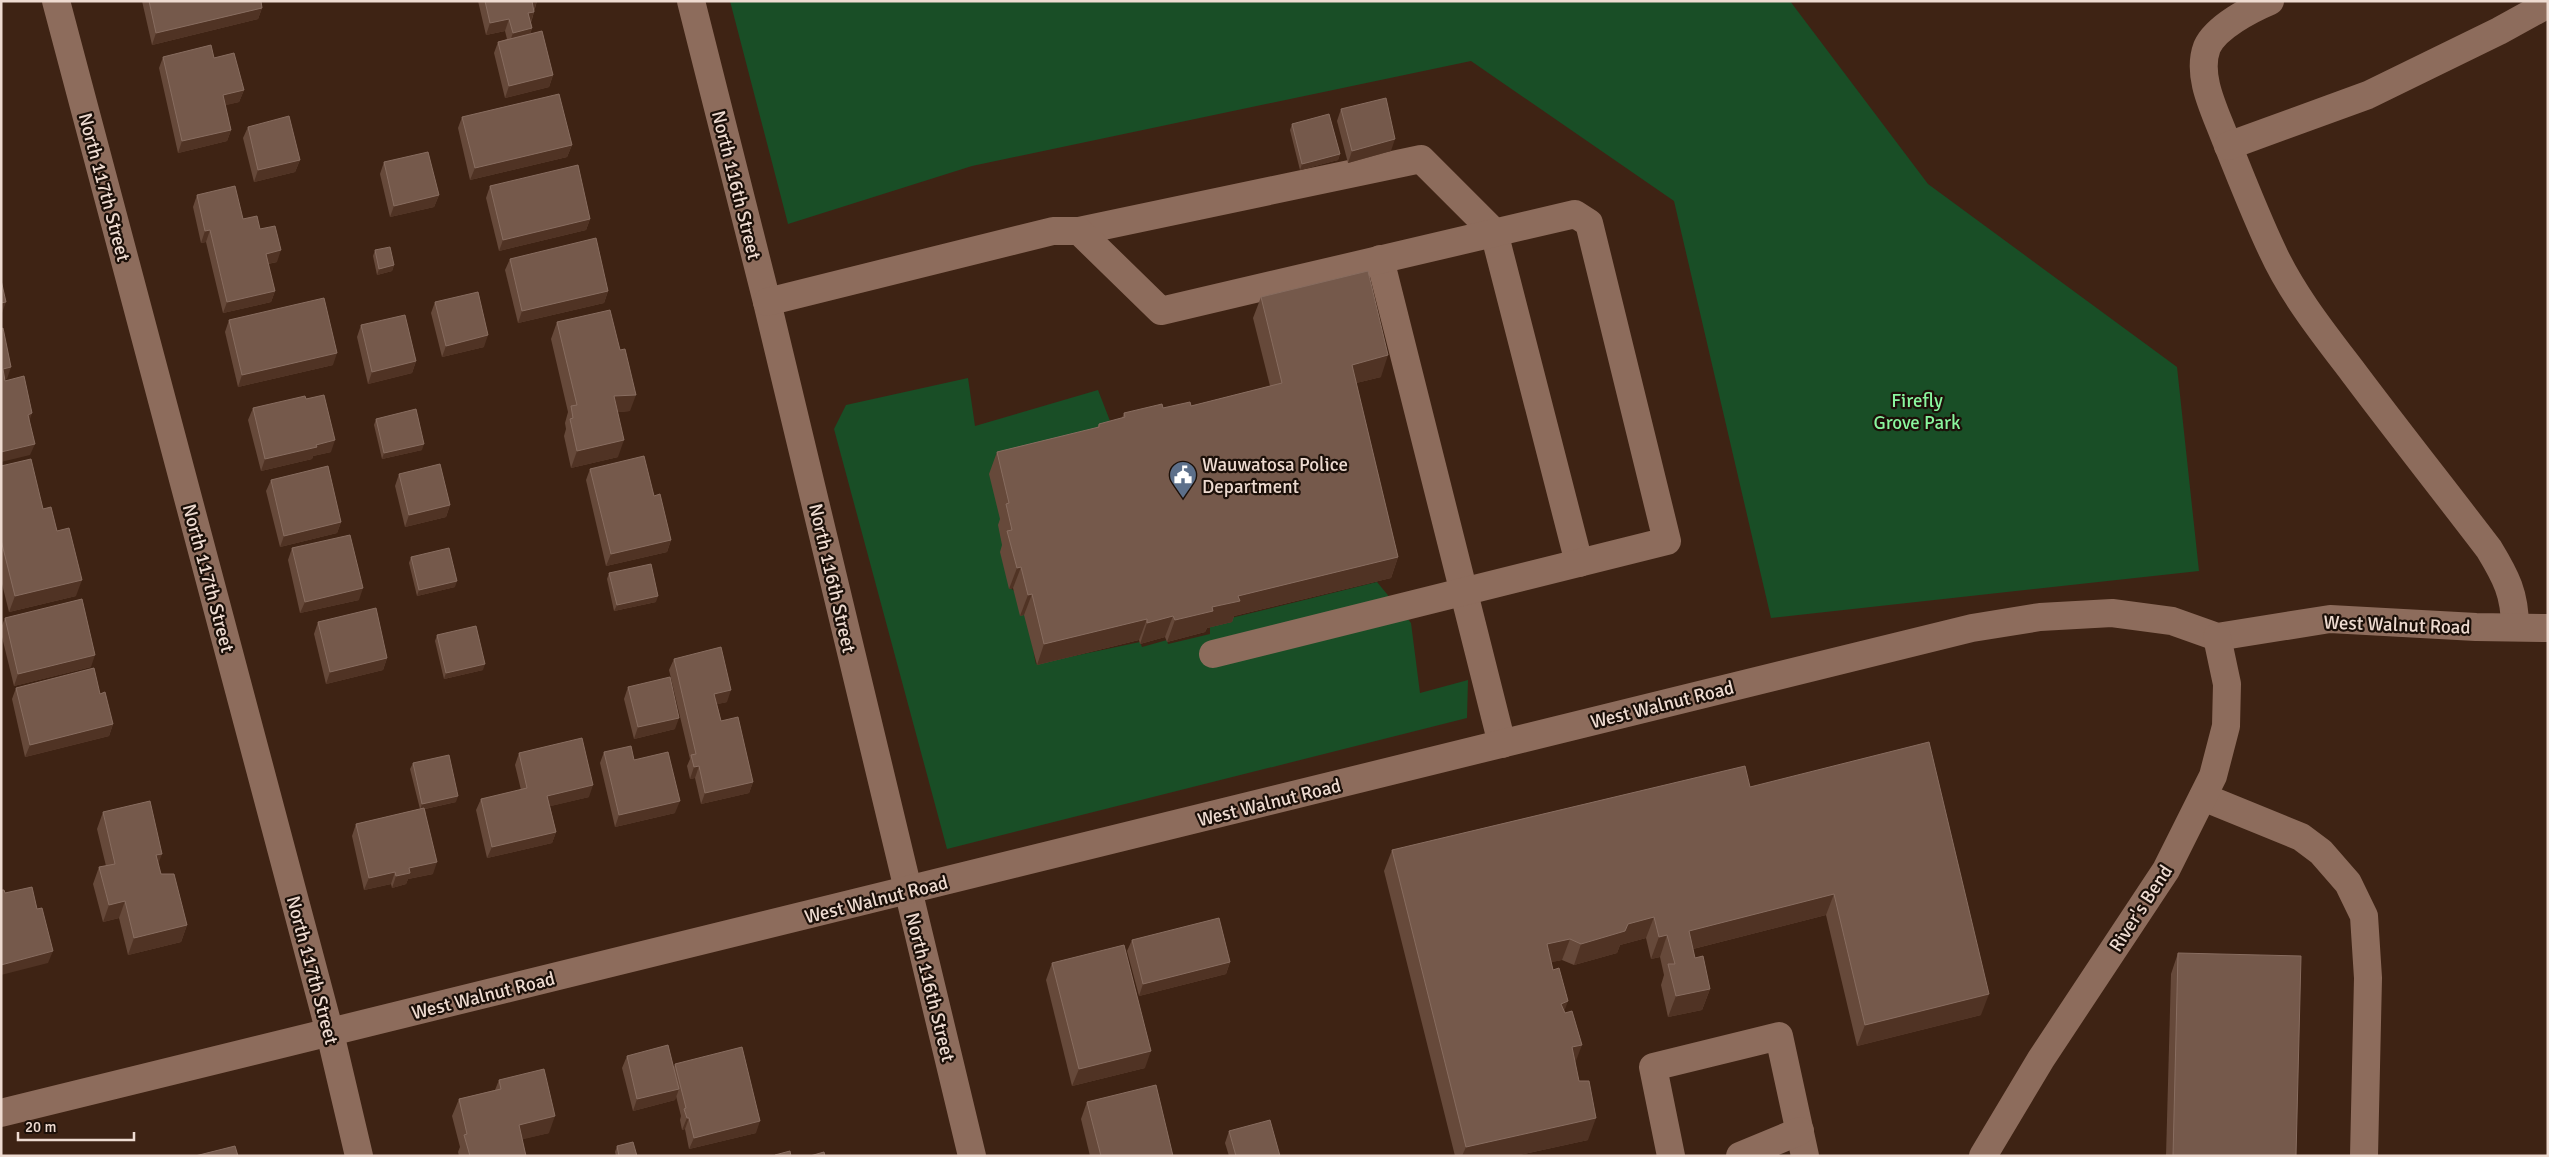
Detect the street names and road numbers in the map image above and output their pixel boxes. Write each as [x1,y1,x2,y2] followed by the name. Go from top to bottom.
[706,108,766,263] street label: North 116th Street
[73,110,135,265] street label: North 117th Street
[177,501,239,656] street label: North 117th Street
[803,501,861,656] street label: North 116th Street
[2323,610,2471,640] street label: West Walnut Road
[1588,676,1736,734] street label: West Walnut Road
[1195,774,1343,832] street label: West Walnut Road
[2104,860,2178,957] street label: River's Bend
[802,871,950,929] street label: West Walnut Road
[281,893,343,1048] street label: North 117th Street
[900,910,960,1065] street label: North 116th Street
[409,967,557,1025] street label: West Walnut Road

